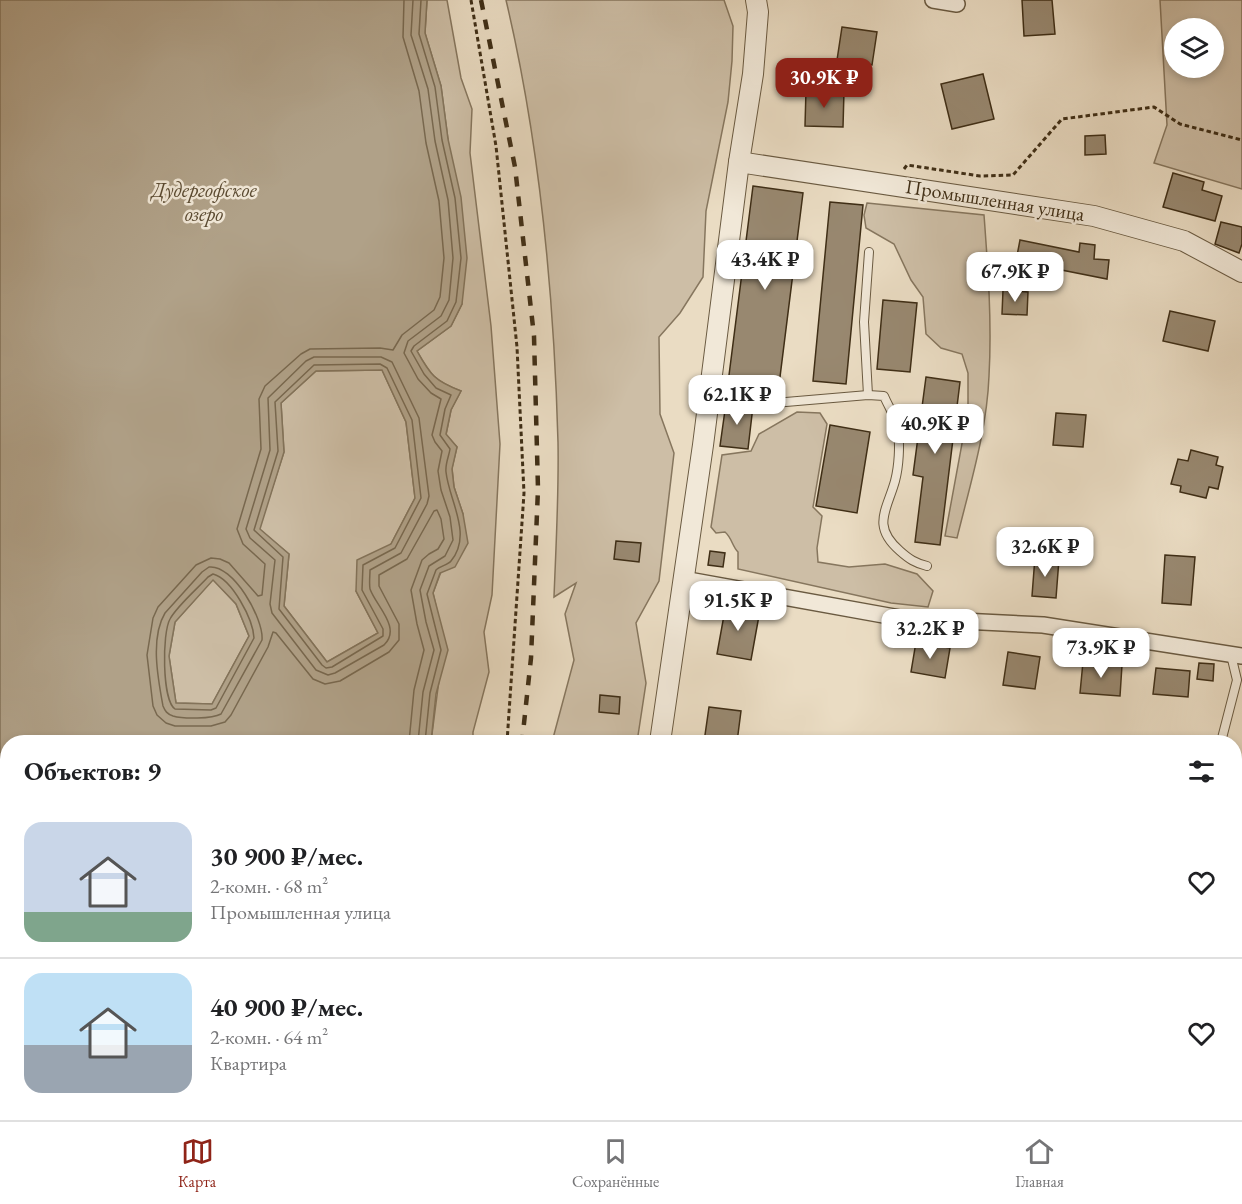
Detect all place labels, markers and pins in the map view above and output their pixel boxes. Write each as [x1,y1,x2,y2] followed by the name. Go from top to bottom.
[769,58,879,109] pin: 30.9K ₽
[710,240,820,291] pin: 43.4K ₽
[960,252,1070,303] pin: 67.9K ₽
[682,375,792,426] pin: 62.1K ₽
[880,404,990,455] pin: 40.9K ₽
[990,527,1100,578] pin: 32.6K ₽
[683,581,793,632] pin: 91.5K ₽
[875,609,985,660] pin: 32.2K ₽
[1046,628,1156,679] pin: 73.9K ₽

